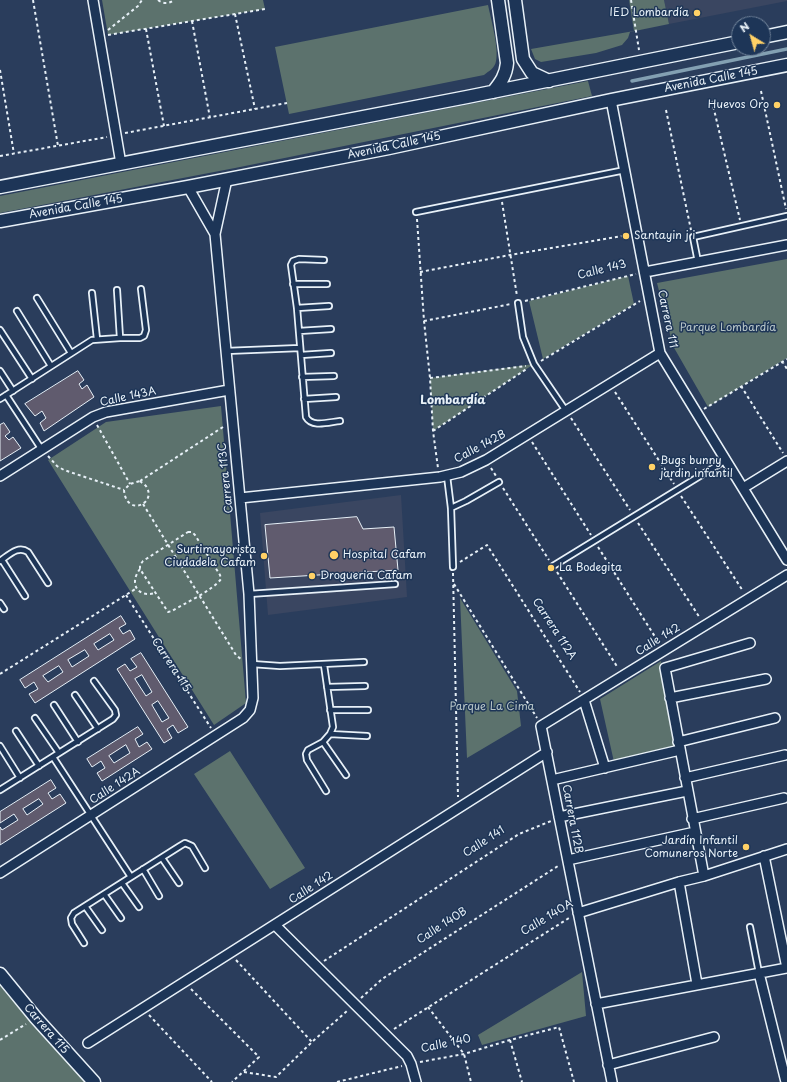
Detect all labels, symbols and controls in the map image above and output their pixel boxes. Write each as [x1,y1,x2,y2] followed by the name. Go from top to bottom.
[610,6,689,20] place label: IED Lombardía
[692,8,702,18] marker: IED Lombardía
[731,16,771,56] north arrow
[735,17,753,36] text: N
[663,64,759,96] street label: Avenida Calle 145
[708,98,769,112] place label: Huevos Oro
[772,100,782,110] marker: Huevos Oro
[346,130,442,162] street label: Avenida Calle 145
[28,192,124,222] street label: Avenida Calle 145
[634,229,695,243] place label: Santayin j i
[621,231,631,241] marker: Santayin j i
[576,258,628,282] street label: Calle 143
[654,289,680,349] street label: Carrera 111
[680,321,776,335] park label: Parque Lombardía
[99,385,157,409] street label: Calle 143A
[420,394,486,408] district label: Lombardía
[452,428,508,466] street label: Calle 142B
[216,442,236,514] street label: Carrera 113C
[660,454,733,480] place label: Bugs bunny jardin infantil
[647,462,657,472] marker: Bugs bunny jardin infantil
[164,543,256,569] place label: Surtimayorista Ciudadela Cafam
[343,548,426,562] place label: Hospital Cafam
[328,549,340,561] marker: Hospital Cafam
[259,551,269,561] marker: Surtimayorista Ciudadela Cafam
[559,561,622,575] place label: La Bodegita
[546,563,556,573] marker: La Bodegita
[320,569,413,583] place label: Drogueria Cafam
[307,571,317,581] marker: Drogueria Cafam
[529,596,579,662] street label: Carrera 112A
[633,621,683,659] street label: Calle 142
[149,635,193,695] street label: Carrera 115
[449,700,535,714] park label: Parque La Cima
[87,765,143,807] street label: Calle 142A
[559,783,585,855] street label: Carrera 112B
[461,824,507,860] street label: Calle 141
[645,834,738,860] place label: Jardín Infantil Comuneros Norte
[741,842,751,852] marker: Jardín Infantil Comuneros Norte
[286,869,336,907] street label: Calle 142
[519,897,575,939] street label: Calle 140A
[414,905,470,947] street label: Calle 140B
[21,1001,71,1057] street label: Carrera 115
[420,1032,472,1056] street label: Calle 140

